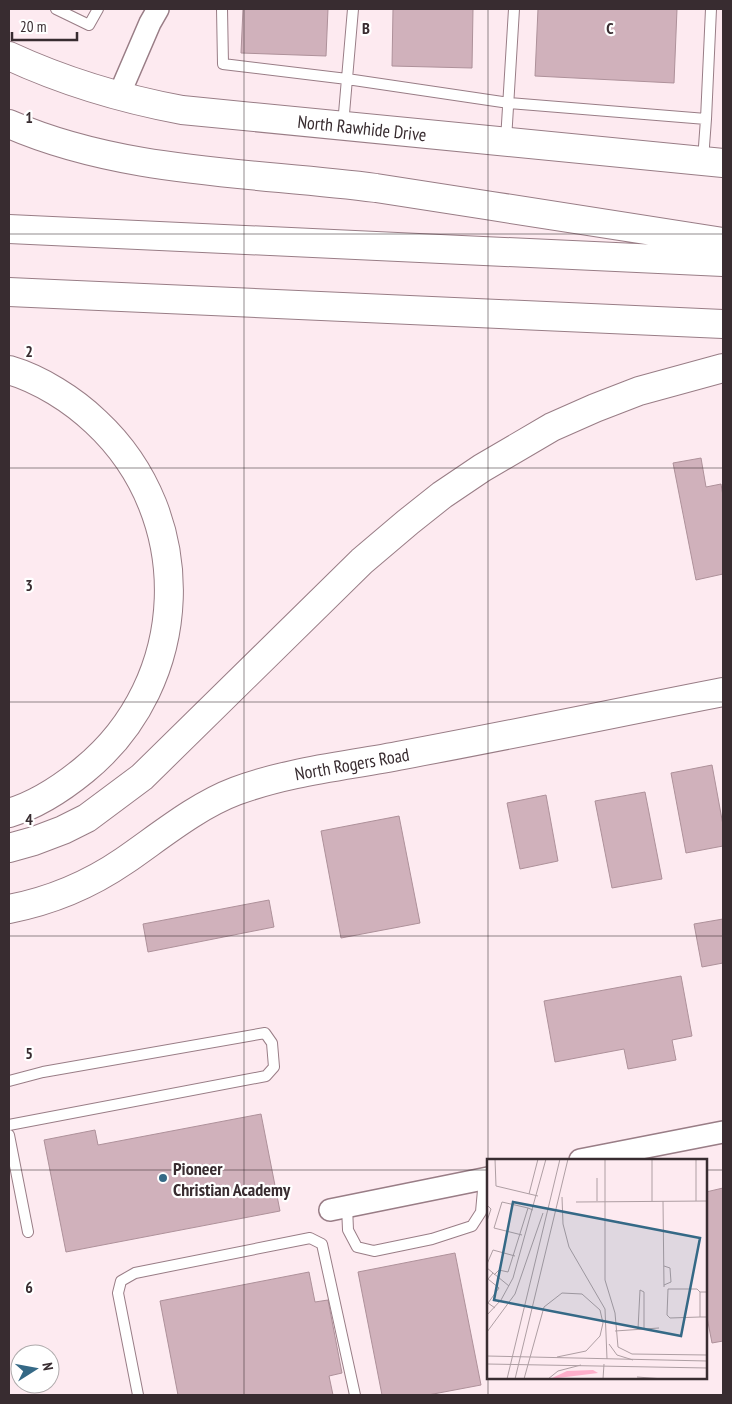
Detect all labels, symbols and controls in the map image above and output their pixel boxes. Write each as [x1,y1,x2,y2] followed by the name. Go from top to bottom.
[12,10,78,42] scale bar
[20,17,46,36] text: 20 m
[362,18,370,38] text: B
[606,18,614,38] text: C
[25,107,33,127] text: 1
[296,110,428,146] street label: North Rawhide Drive
[25,341,33,361] text: 2
[25,575,33,595] text: 3
[293,743,411,785] street label: North Rogers Road
[25,809,33,829] text: 4
[25,1043,33,1063] text: 5
[173,1157,291,1201] place label: Pioneer Christian Academy
[487,1159,707,1379] inset map
[157,1172,169,1184] marker: Pioneer Christian Academy
[25,1277,33,1297] text: 6
[10,1344,60,1394] north arrow
[38,1361,57,1372] text: N

